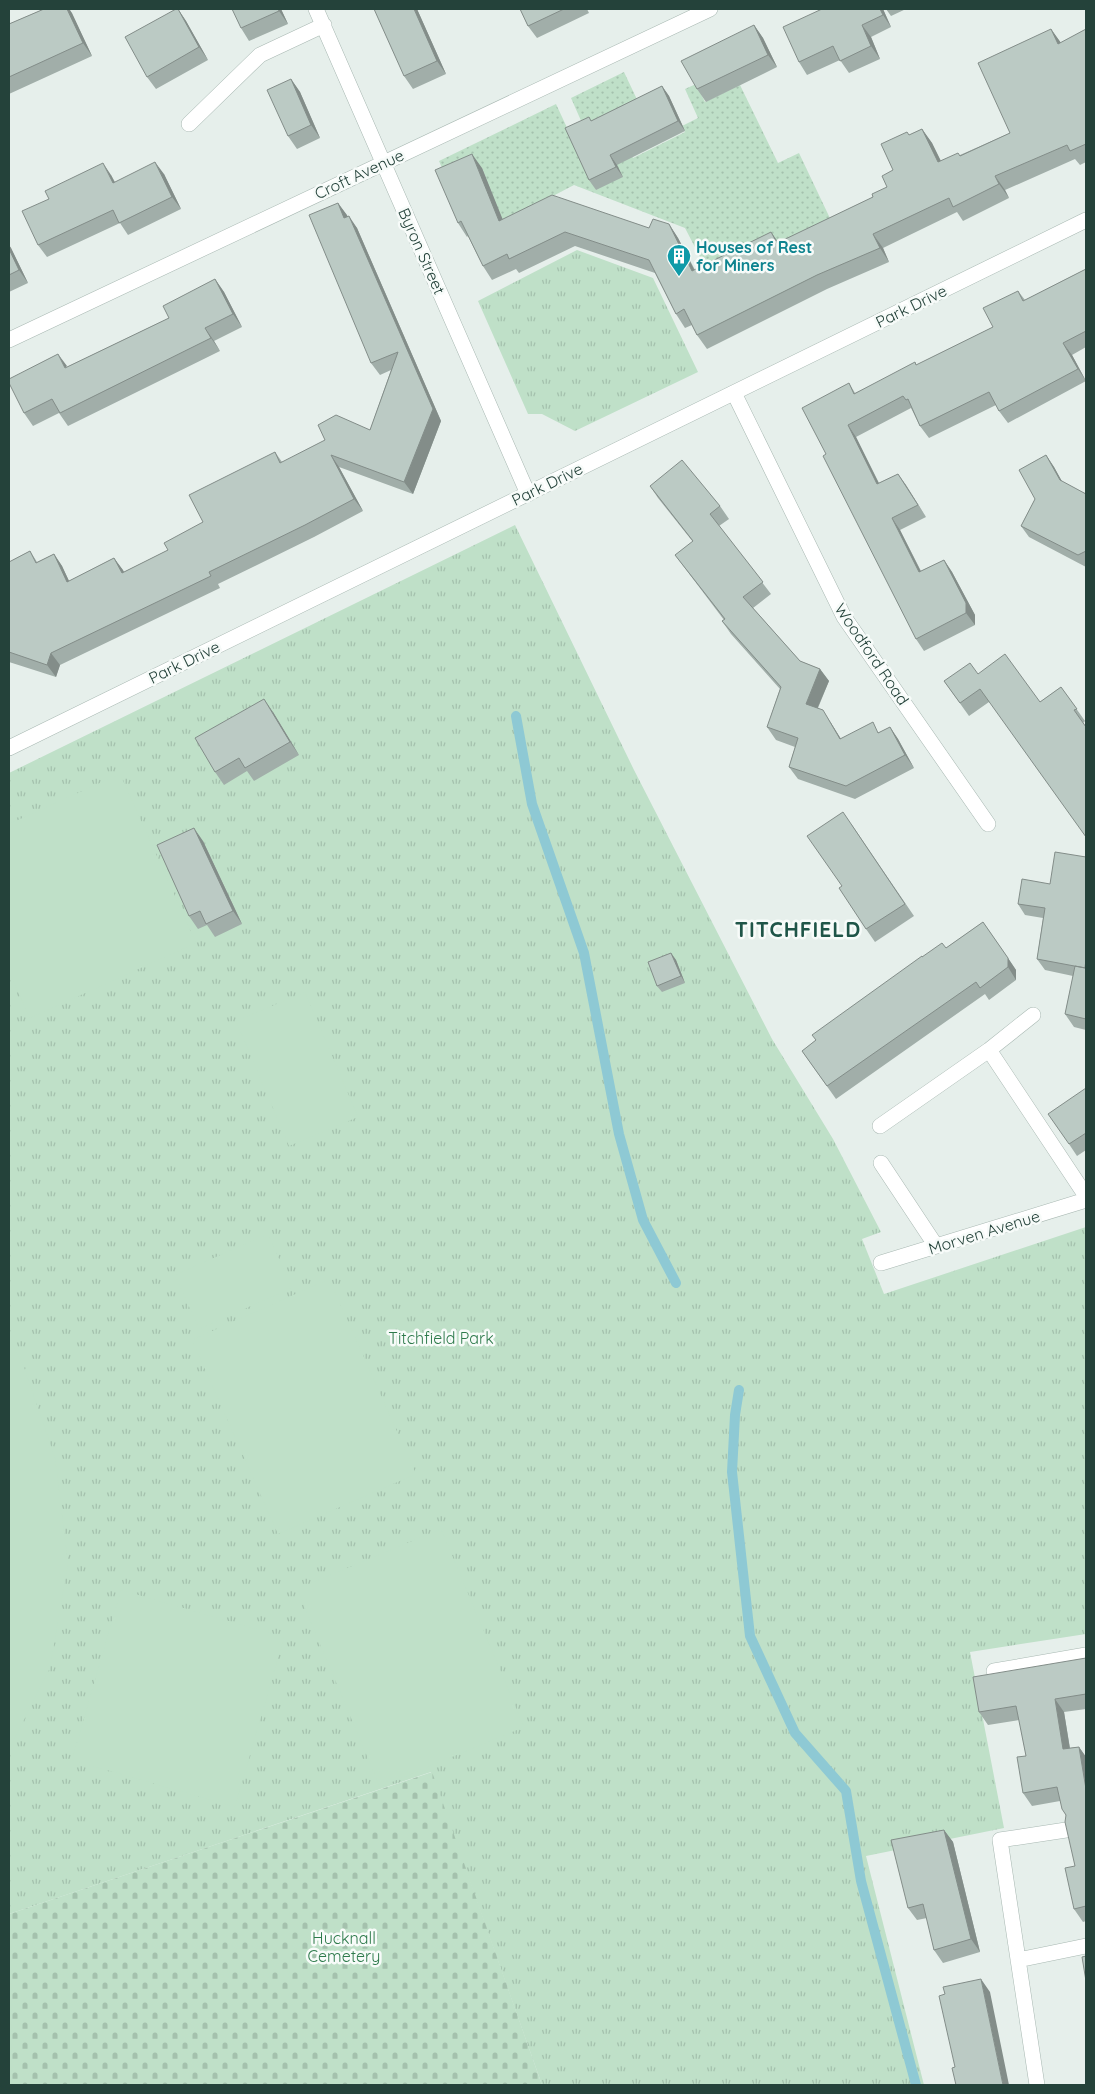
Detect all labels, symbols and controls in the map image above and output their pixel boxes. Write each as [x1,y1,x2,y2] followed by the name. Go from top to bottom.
[311,145,407,203] street label: Croft Avenue
[394,205,450,297] street label: Byron Street
[696,237,812,275] place label: Houses of Rest for Miners
[666,243,692,277] building icon: Houses of Rest for Miners
[872,280,950,332] street label: Park Drive
[508,458,586,510] street label: Park Drive
[831,599,913,709] street label: Woodford Road
[145,636,223,688] street label: Park Drive
[735,916,861,942] district label: TITCHFIELD
[926,1206,1042,1258] street label: Morven Avenue
[388,1328,494,1348] park label: Titchfield Park
[308,1928,380,1966] park label: Hucknall Cemetery

